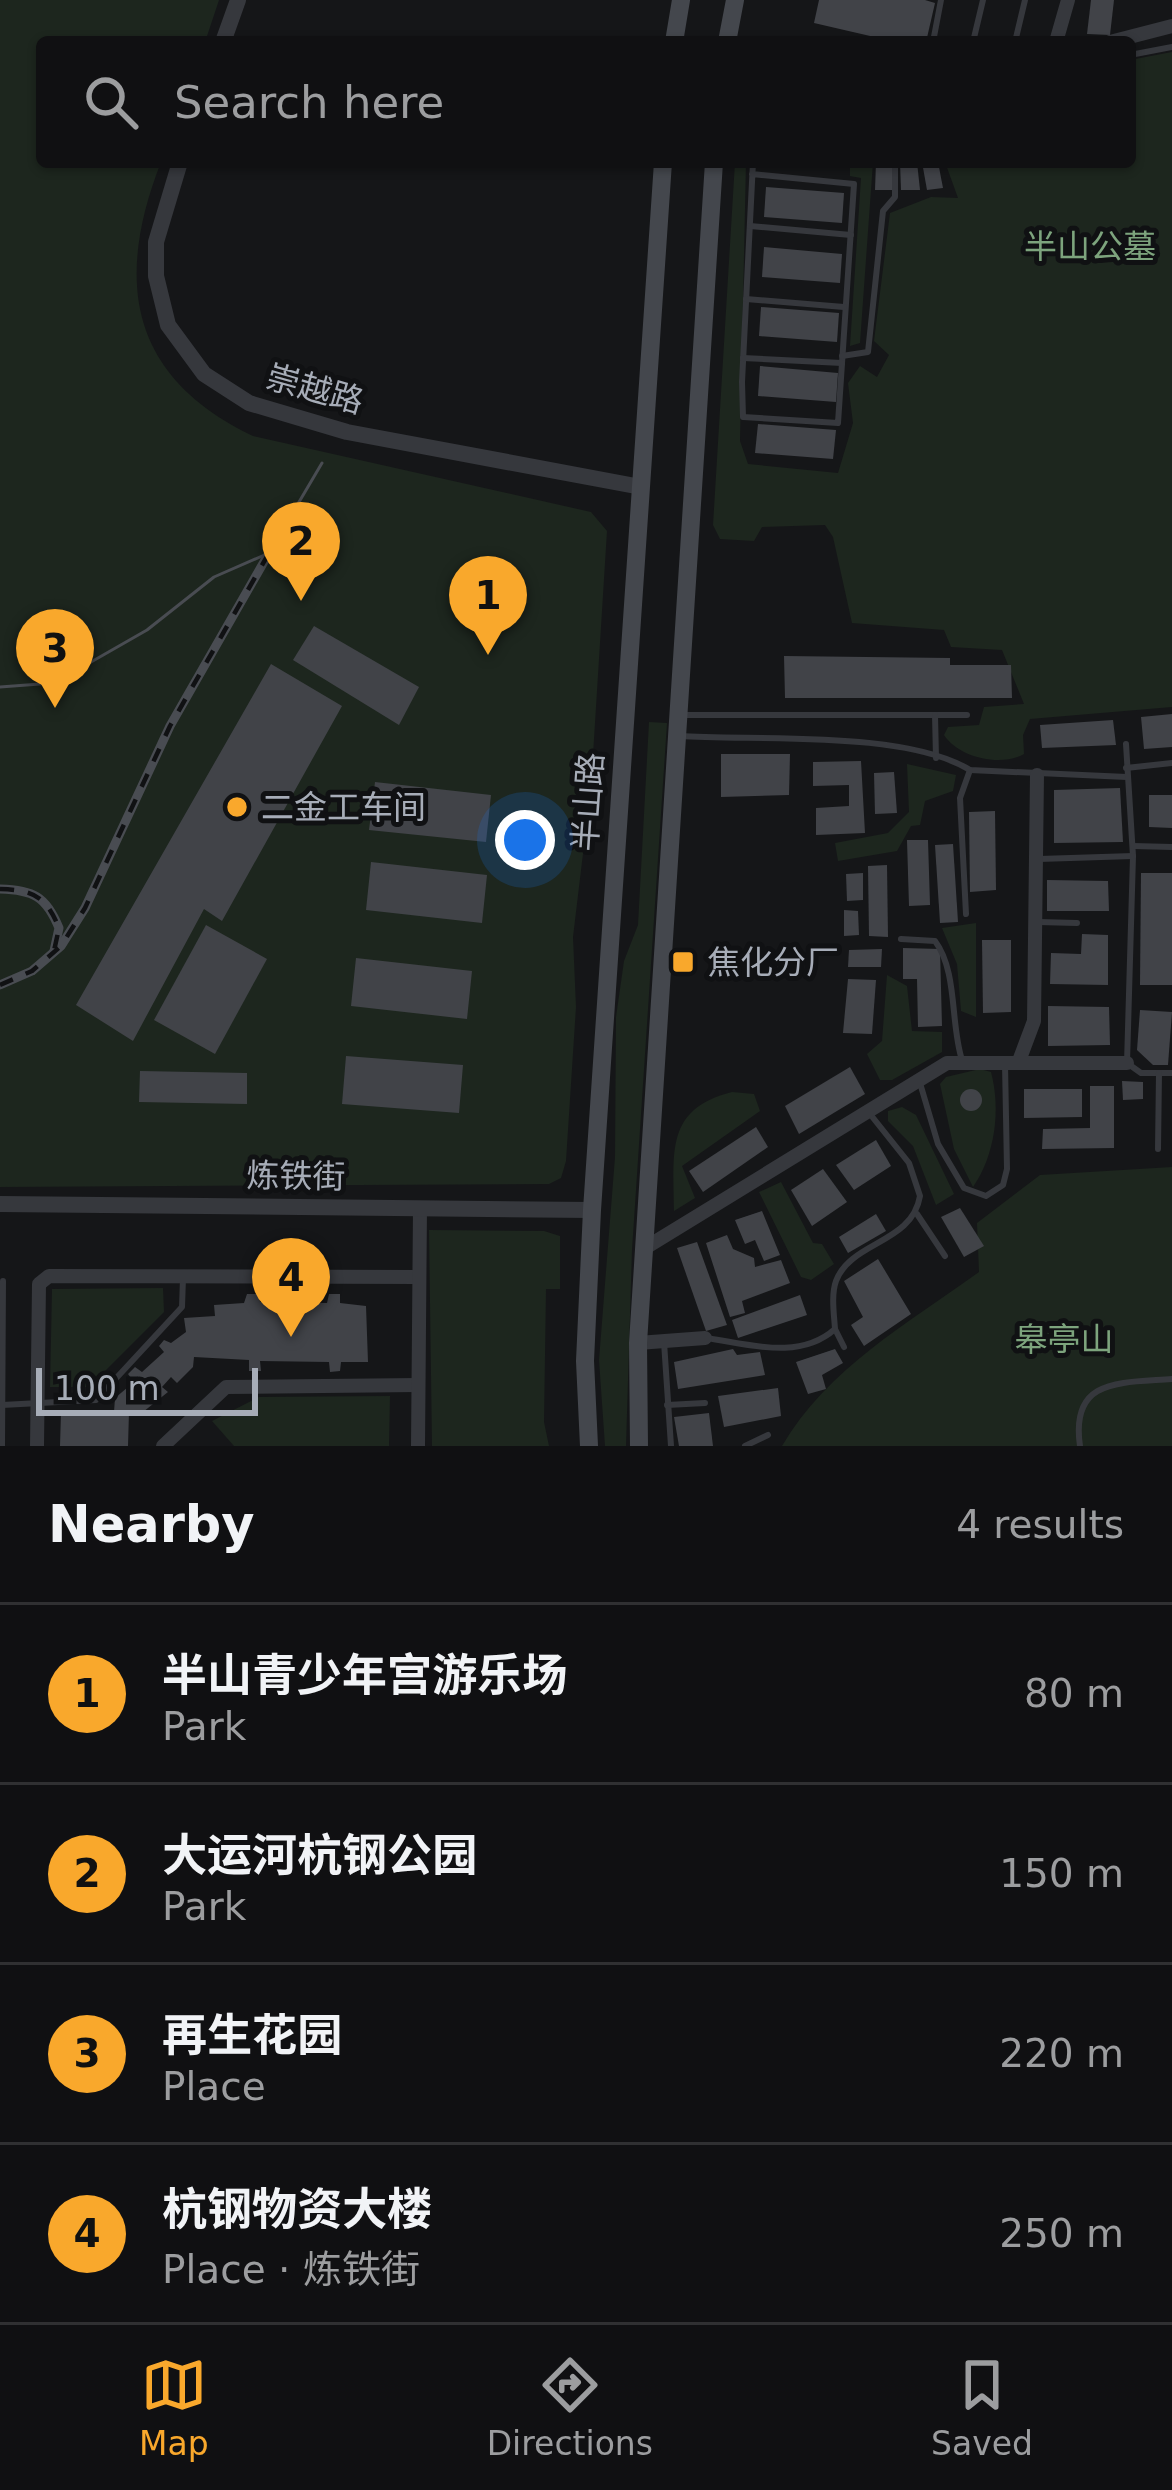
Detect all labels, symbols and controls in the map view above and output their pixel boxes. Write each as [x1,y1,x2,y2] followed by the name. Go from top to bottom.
[36,36,1136,168] search box
[78,69,144,135] icon: search
[174,76,444,129] text: Search here
[1024,227,1156,266] park label: 半山公墓
[262,357,368,421] street label: 崇越路
[262,502,340,601] pin: 2
[449,556,527,655] pin: 1
[16,609,94,708] pin: 3
[565,751,611,853] street label: 半山路
[261,788,426,827] place label: 二金工车间
[224,794,250,820] marker: 二金工车间
[495,810,555,870] your location
[707,943,839,982] place label: 焦化分厂
[670,949,696,975] marker: 焦化分厂
[246,1156,346,1196] street label: 炼铁街
[252,1238,330,1337] pin: 4
[1015,1320,1114,1359] park label: 皋亭山
[36,1362,258,1415] scale bar
[54,1369,160,1408] text: 100 m
[48,1495,255,1554] text: Nearby
[956,1502,1124,1547] text: 4 results
[162,1649,567,1702] text: 半山青少年宫游乐场
[73,1671,101,1716] text: 1
[1024,1671,1124,1716] text: 80 m
[162,1704,246,1749] text: Park
[162,1829,477,1882] text: 大运河杭钢公园
[73,1851,101,1896] text: 2
[999,1851,1124,1896] text: 150 m
[162,1884,246,1929] text: Park
[162,2009,342,2062] text: 再生花园
[73,2031,101,2076] text: 3
[999,2031,1124,2076] text: 220 m
[162,2064,266,2109] text: Place
[162,2183,432,2236] text: 杭钢物资大楼
[73,2211,101,2256] text: 4
[999,2211,1124,2256] text: 250 m
[162,2247,420,2292] text: Place · 炼铁街
[139,2352,209,2463] tab: Map
[487,2352,653,2463] tab: Directions
[931,2352,1033,2463] tab: Saved

